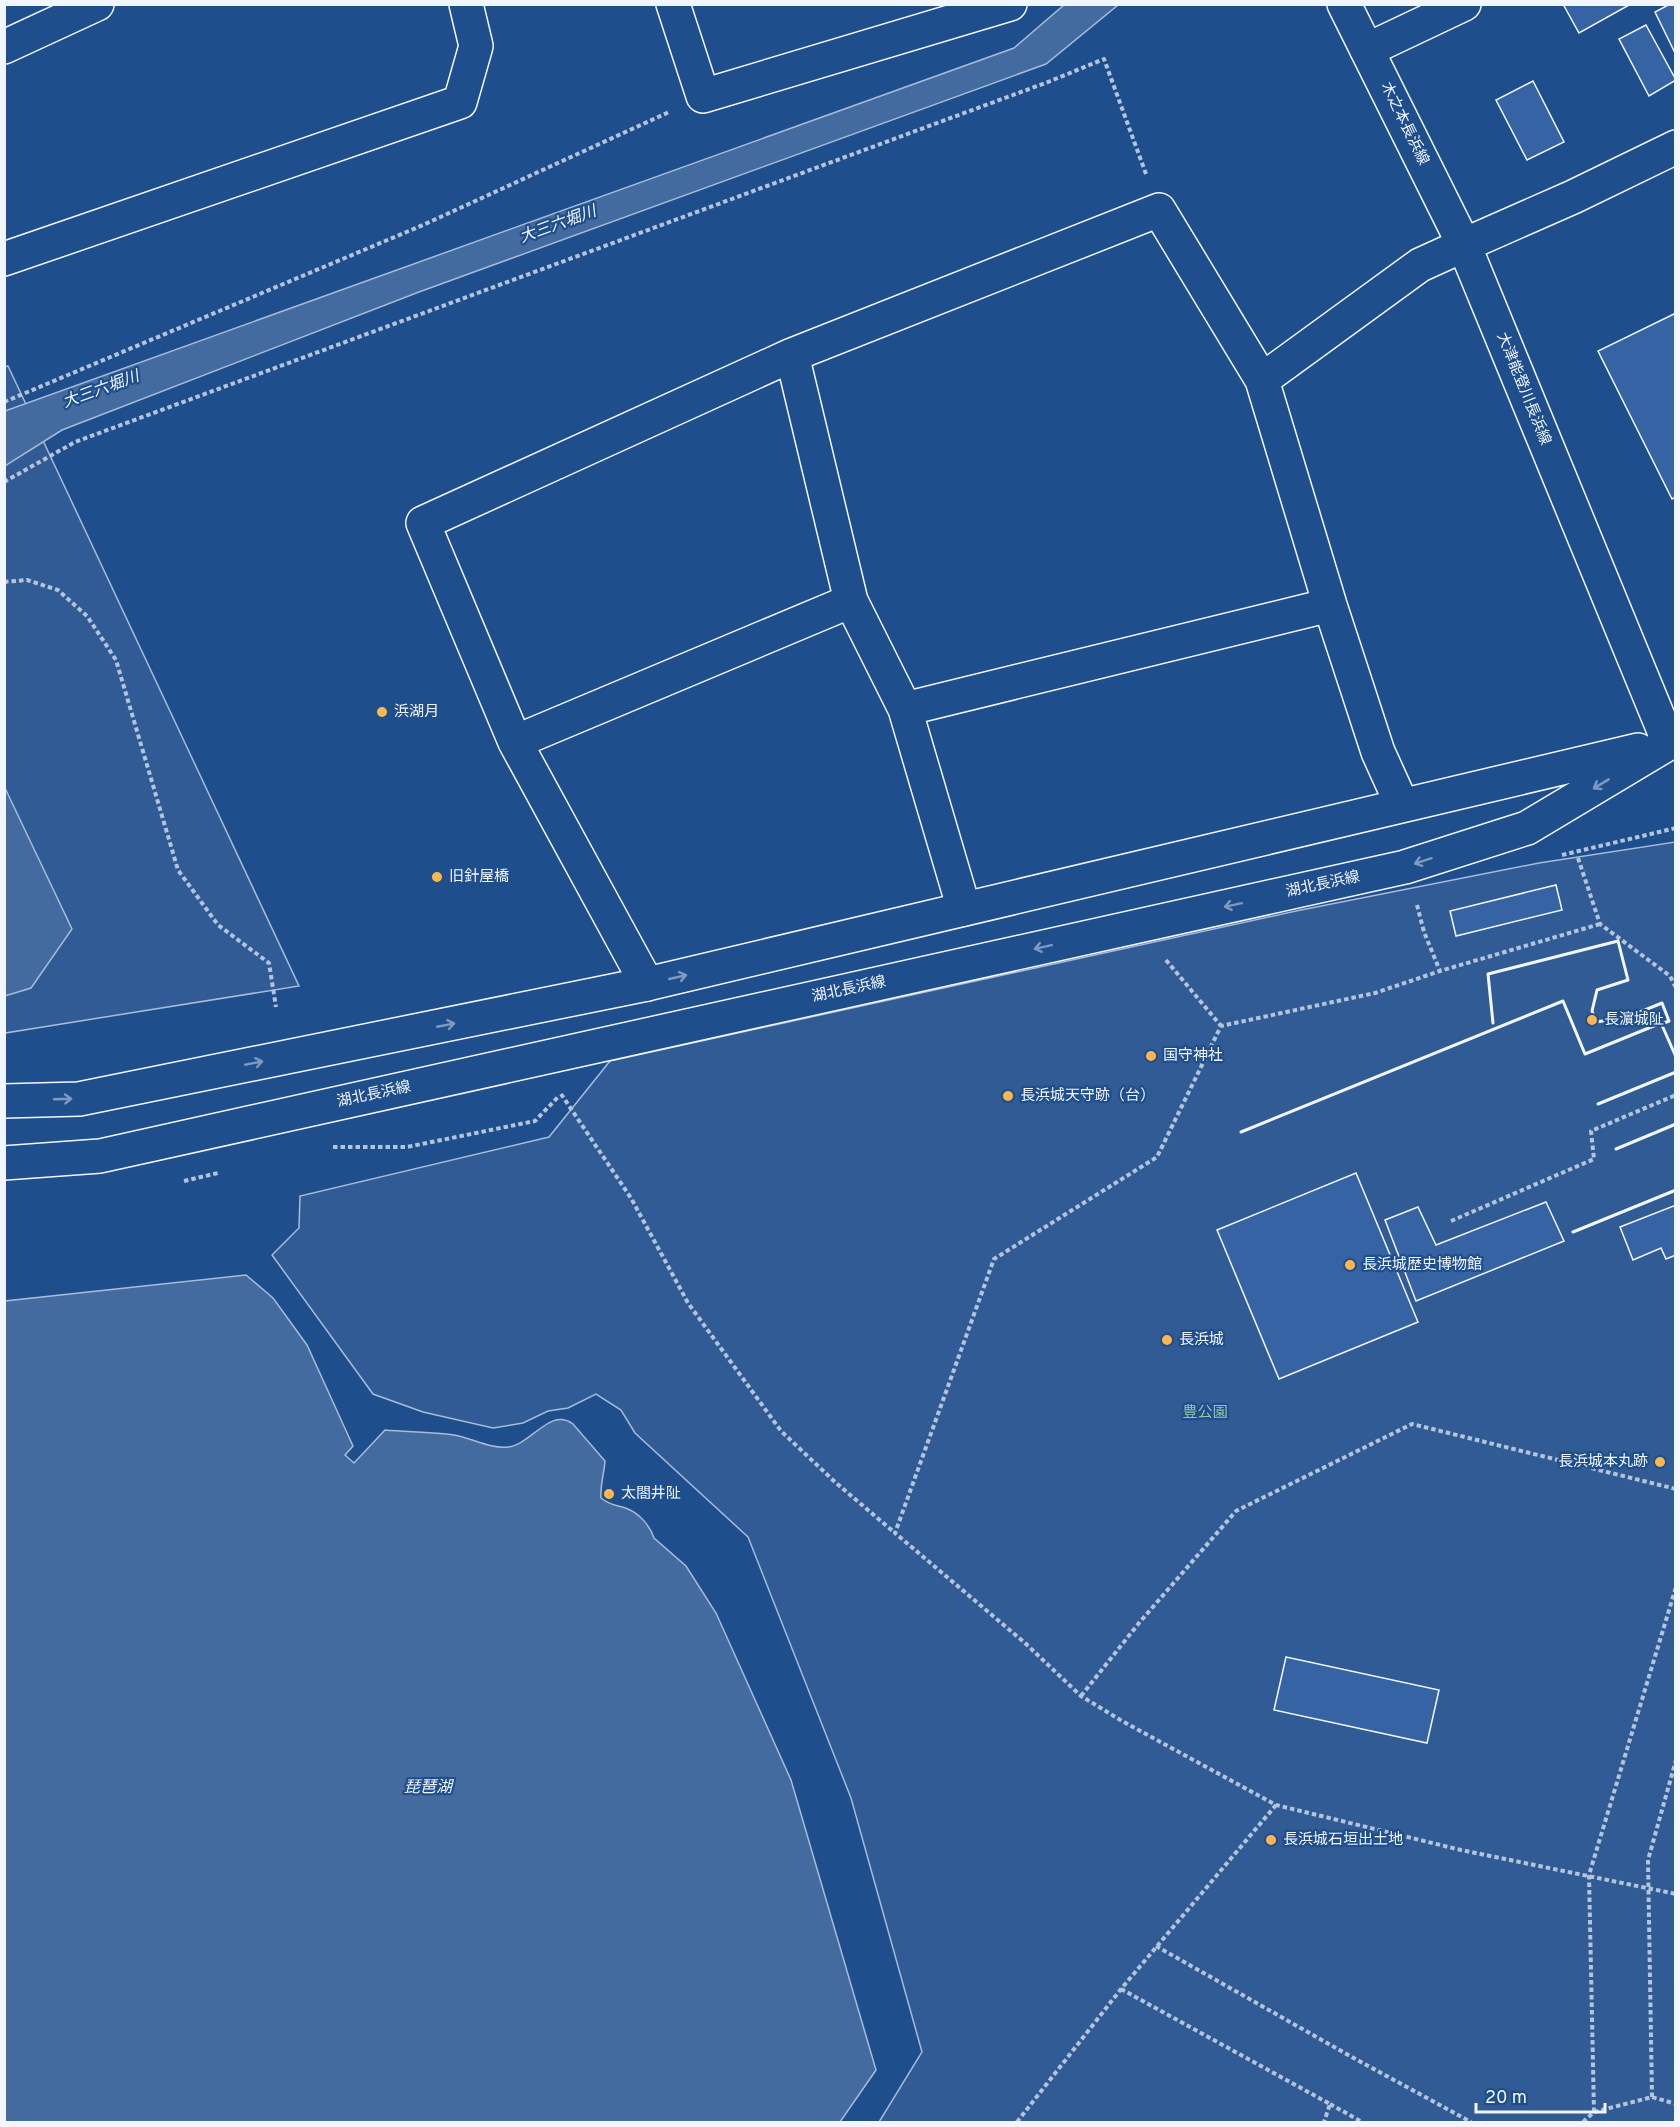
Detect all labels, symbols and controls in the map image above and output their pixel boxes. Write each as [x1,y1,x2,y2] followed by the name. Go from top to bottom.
[1376,79,1432,169] street label: 木之本長浜線
[517,201,601,248] water label: 大三六堀川
[1492,329,1555,448] street label: 大津能登川長浜線
[60,366,144,413] water label: 大三六堀川
[394,703,439,722] place label: 浜湖月
[375,705,389,719] marker: 浜湖月
[1593,778,1610,790] one-way arrow
[1414,856,1433,867] one-way arrow
[1284,867,1362,902] street label: 湖北長浜線
[449,868,509,887] place label: 旧針屋橋
[430,870,444,884] marker: 旧針屋橋
[1224,900,1243,911] one-way arrow
[1033,942,1053,953] one-way arrow
[668,971,687,983] one-way arrow
[810,972,888,1007] street label: 湖北長浜線
[1604,1011,1664,1030] place label: 長濵城阯
[1585,1013,1599,1027] marker: 長濵城阯
[435,1019,455,1030] one-way arrow
[1163,1047,1223,1066] place label: 国守神社
[1144,1049,1158,1063] marker: 国守神社
[244,1057,264,1068] one-way arrow
[335,1077,413,1112] street label: 湖北長浜線
[1020,1087,1155,1106] place label: 長浜城天守跡（台）
[1001,1089,1015,1103] marker: 長浜城天守跡（台）
[52,1093,72,1105] one-way arrow
[1362,1255,1482,1275] place label: 長浜城歴史博物館
[1343,1258,1357,1272] marker: 長浜城歴史博物館
[1179,1331,1224,1350] place label: 長浜城
[1160,1333,1174,1347] marker: 長浜城
[1182,1404,1228,1423] park label: 豊公園
[1558,1453,1648,1472] place label: 長浜城本丸跡
[1653,1455,1667,1469] marker: 長浜城本丸跡
[621,1484,681,1504] place label: 太閤井阯
[602,1487,616,1501] marker: 太閤井阯
[404,1778,455,1798] water label: 琵琶湖
[1283,1831,1403,1850] place label: 長浜城石垣出土地
[1264,1833,1278,1847] marker: 長浜城石垣出土地
[1476,2076,1605,2114] scale bar
[1485,2087,1527,2110] text: 20 m

